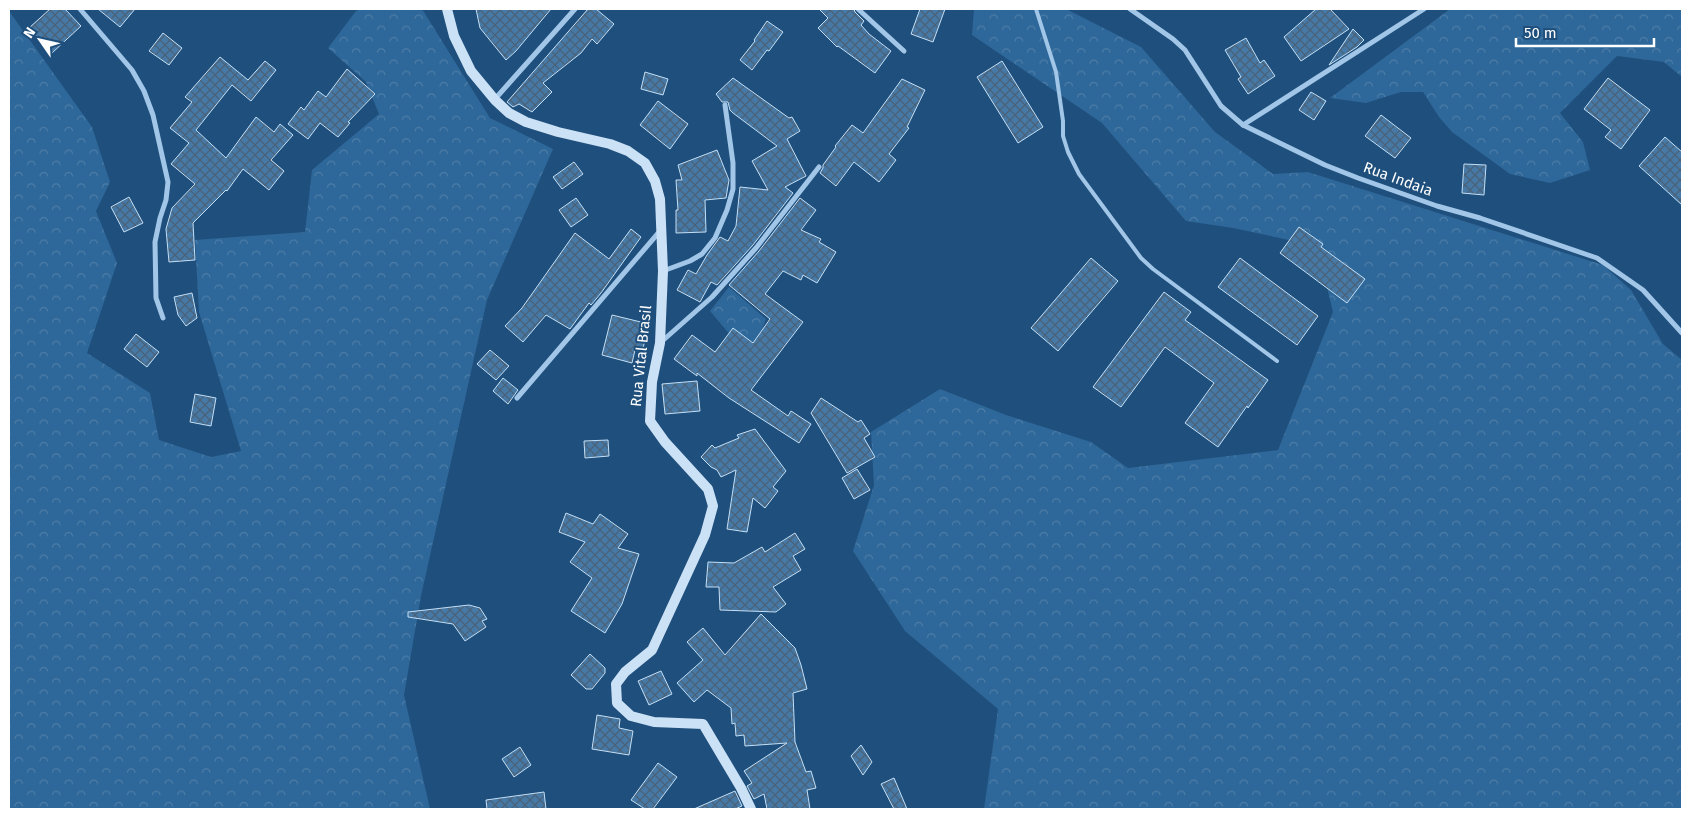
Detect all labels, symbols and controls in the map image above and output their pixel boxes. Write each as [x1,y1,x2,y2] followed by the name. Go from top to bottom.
[15,15,65,65] north arrow
[1516,15,1654,47] scale bar
[20,24,39,42] text: N
[1524,24,1557,42] text: 50 m
[1361,158,1435,200] street label: Rua Indaia
[627,304,655,408] street label: Rua Vital Brasil

